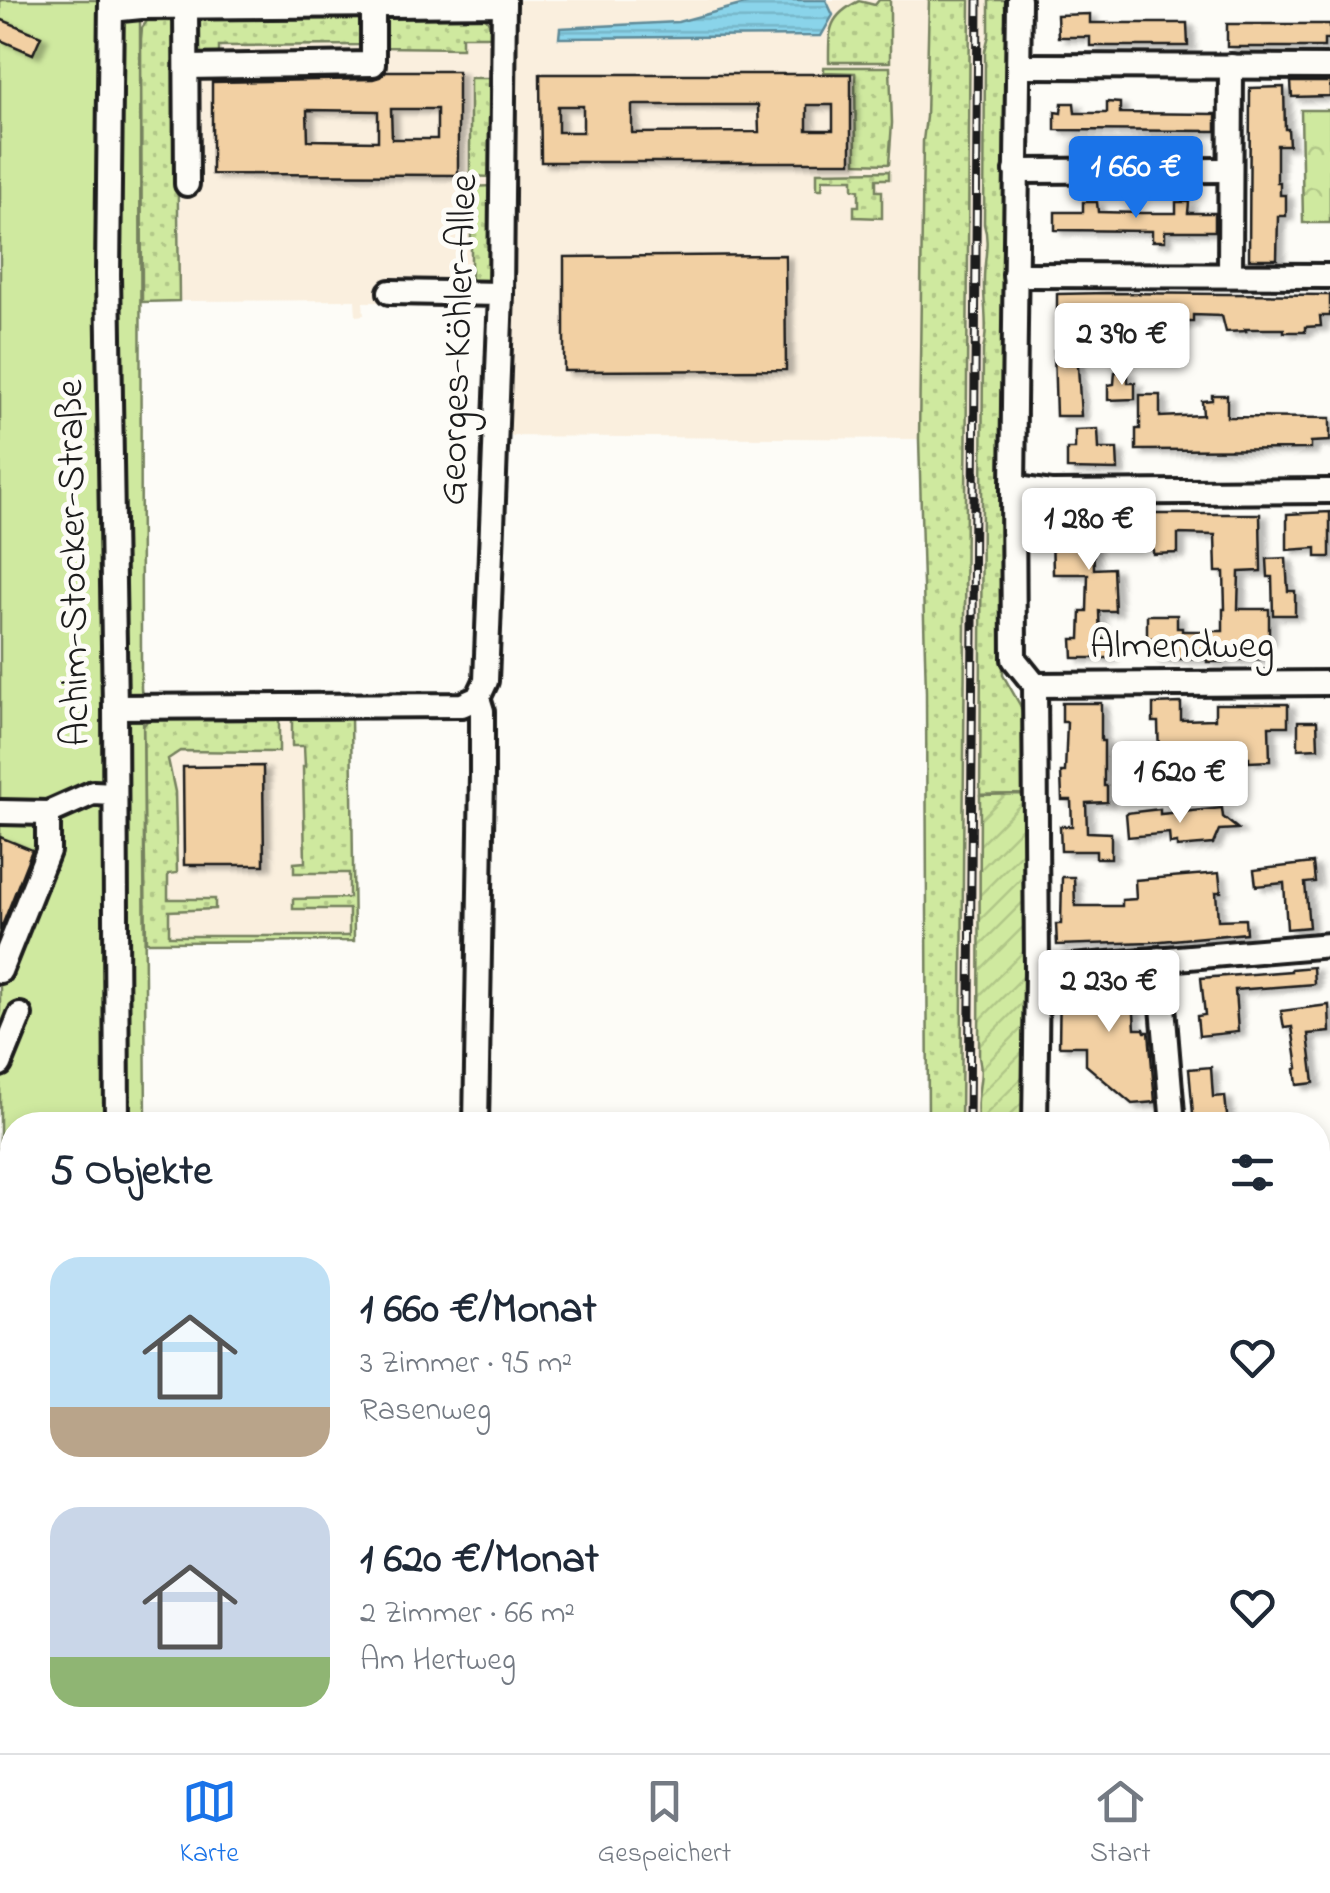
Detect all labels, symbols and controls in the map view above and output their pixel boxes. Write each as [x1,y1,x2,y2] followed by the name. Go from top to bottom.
[1044,136,1228,221] pin: 1 660 €
[1091,145,1181,192] text: 1 660 €
[425,173,495,507] street label: Georges-Köhler-Allee
[1030,303,1214,388] pin: 2 390 €
[1077,312,1167,359] text: 2 390 €
[42,379,108,747] street label: Achim-Stocker-Straße
[997,488,1181,573] pin: 1 280 €
[1044,497,1134,544] text: 1 280 €
[1090,618,1274,677] street label: Almendweg
[1088,741,1272,826] pin: 1 620 €
[1134,750,1226,797] text: 1 620 €
[1017,950,1201,1035] pin: 2 230 €
[1060,959,1158,1006] text: 2 230 €
[50,1142,212,1203] text: 5 Objekte
[1225,1145,1280,1200] icon: filters
[360,1280,597,1341] text: 1 660 €/Monat
[130,1297,250,1417] icon: home
[1225,1330,1280,1385] icon: heart
[360,1341,572,1388] text: 3 Zimmer · 95 m²
[360,1388,491,1435] text: Rasenweg
[360,1530,599,1591] text: 1 620 €/Monat
[130,1547,250,1667] icon: home
[1225,1580,1280,1635] icon: heart
[360,1591,575,1638] text: 2 Zimmer · 66 m²
[360,1638,516,1685] text: Am Hertweg
[179,1774,239,1875] tab: Karte
[598,1774,731,1875] tab: Gespeichert
[1090,1774,1151,1875] tab: Start

